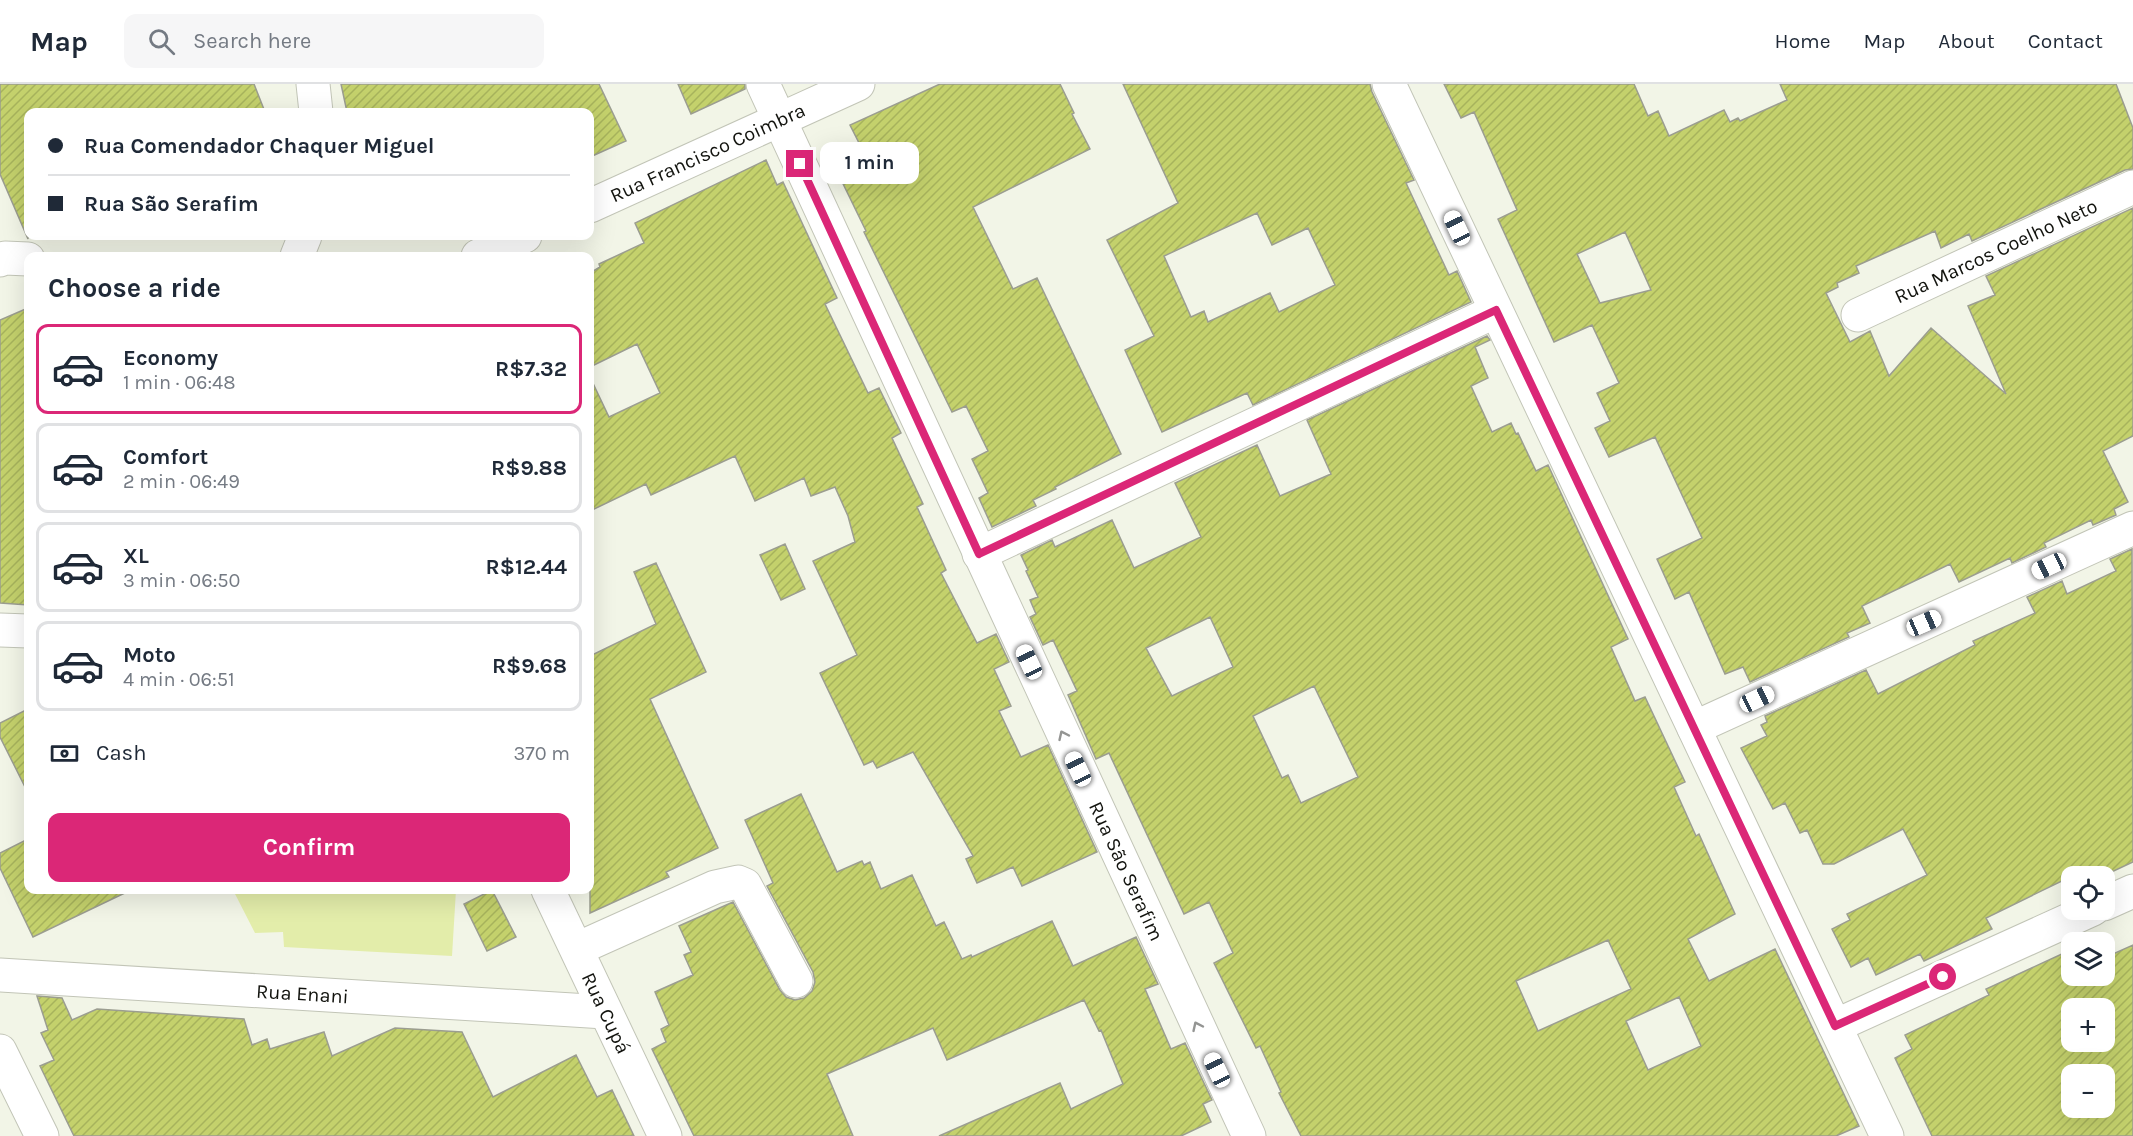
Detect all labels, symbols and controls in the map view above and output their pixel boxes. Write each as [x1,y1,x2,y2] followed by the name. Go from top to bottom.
[124,14,544,68] search box
[30,25,88,58] text: Map
[145,25,178,58] icon: search
[193,28,311,54] text: Search here
[1775,29,1831,53] text: Home
[1864,29,1905,53] text: Map
[1938,29,1995,53] text: About
[2028,29,2103,53] text: Contact
[606,99,809,207] street label: Rua Francisco Coimbra
[84,133,435,159] text: Rua Comendador Chaquer Miguel
[821,143,920,185] callout: 1 min
[786,150,813,177] route end
[844,151,895,174] text: 1 min
[84,191,259,217] text: Rua São Serafim
[1891,194,2101,308] street label: Rua Marcos Coelho Neto
[1441,208,1473,248] car
[48,272,221,304] text: Choose a ride
[51,342,105,396] icon: car
[123,345,218,371] text: Economy
[495,356,567,382] text: R$7.32
[123,371,236,394] text: 1 min · 06:48
[51,441,105,495] icon: car
[123,444,208,470] text: Comfort
[491,455,567,481] text: R$9.88
[123,470,240,493] text: 2 min · 06:49
[51,540,105,594] icon: car
[123,543,149,569] text: XL
[2029,550,2069,582] car
[486,554,567,580] text: R$12.44
[123,569,240,592] text: 3 min · 06:50
[1904,607,1944,639] car
[51,639,105,693] icon: car
[123,642,176,668] text: Moto
[1013,642,1045,682] car
[492,653,567,679] text: R$9.68
[123,668,235,691] text: 4 min · 06:51
[1737,683,1777,715] car
[1058,730,1070,741] one-way arrow
[48,737,81,770] icon: cash
[96,740,146,766] text: Cash
[513,742,570,765] text: 370 m
[1062,749,1094,789] car
[1084,798,1168,945] street label: Rua São Serafim
[48,813,570,882] button: Confirm
[2061,866,2115,1118] map controls
[2061,866,2115,920] button: locate
[2061,932,2115,986] button: layers
[1929,963,1956,990] route start
[577,969,635,1057] street label: Rua Cupá
[256,980,349,1008] street label: Rua Enani
[2061,998,2115,1052] button: +
[1192,1022,1204,1033] one-way arrow
[1201,1050,1233,1090] car
[2061,1064,2115,1118] button: −

